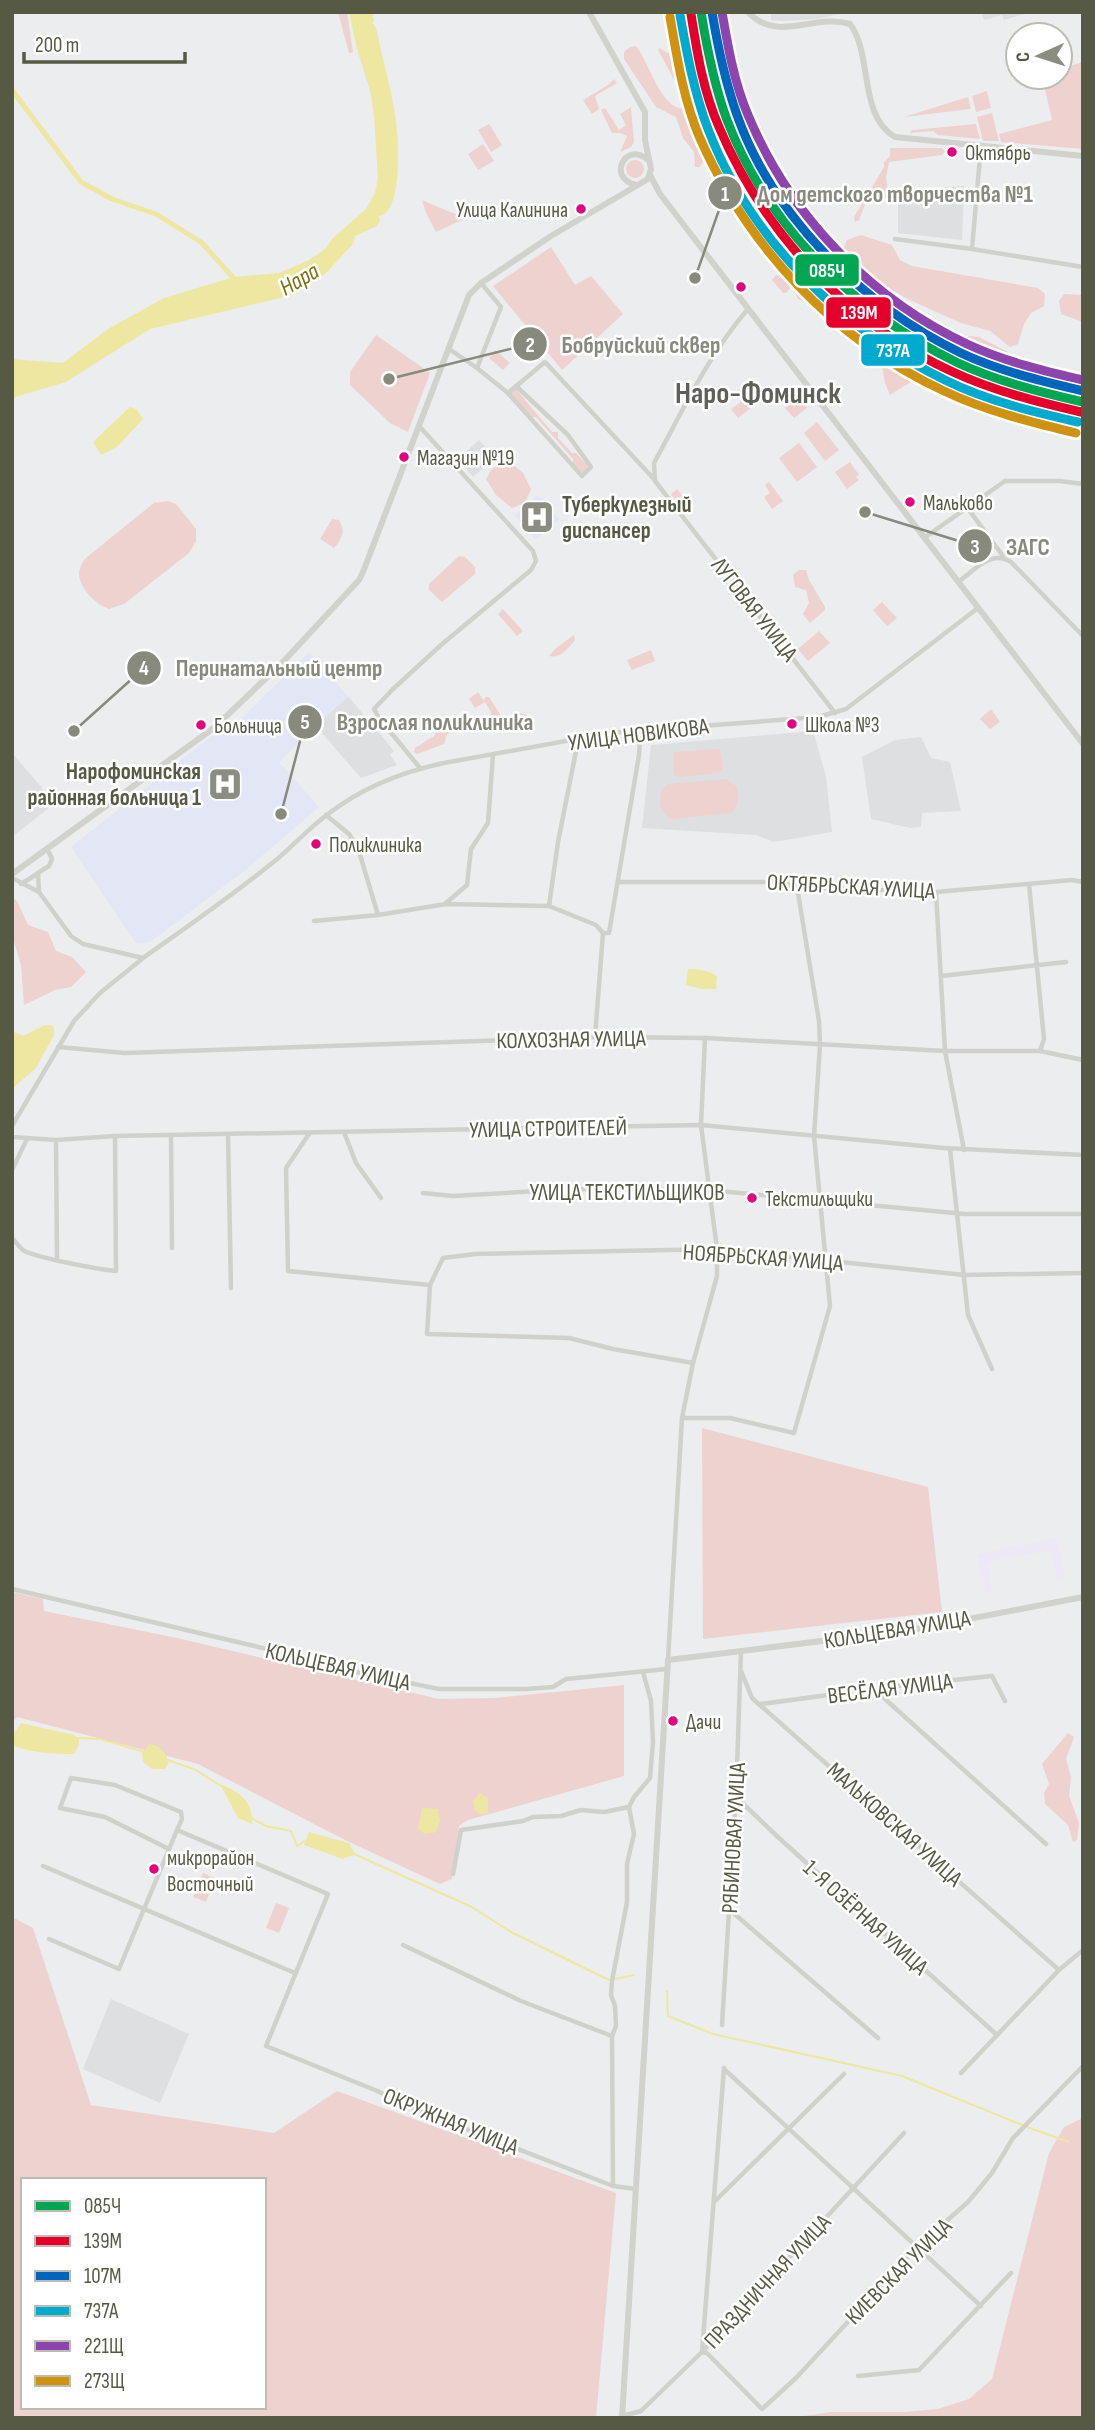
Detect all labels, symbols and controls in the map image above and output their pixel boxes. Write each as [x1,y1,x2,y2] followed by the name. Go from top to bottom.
[24,21,186,65] scale bar
[1004,21,1074,91] north arrow
[35,33,79,58] text: 200 m
[1012,51,1035,62] text: С
[965,141,1031,166] place label: Октябрь
[945,145,959,159] marker: Октябрь
[708,171,1047,216] callout: Дом детского творчества №1
[757,180,1034,209] text: Дом детского творчества №1
[721,182,729,207] text: 1
[456,198,568,223] place label: Улица Калинина
[574,202,588,216] marker: Улица Калинина
[794,253,860,287] line badge: 085Ч
[274,256,325,302] water label: Нара
[809,260,845,283] text: 085Ч
[734,280,748,294] unlabelled marker
[825,296,892,329] line badge: 139М
[841,302,877,325] text: 139М
[512,322,734,367] callout: Бобруйский сквер
[561,331,721,360] text: Бобруйский сквер
[525,333,535,358] text: 2
[860,333,926,367] line badge: 737А
[876,340,911,363] text: 737А
[675,376,841,412] district label: Наро-Фоминск
[417,446,514,471] place label: Магазин №19
[397,450,411,464] marker: Магазин №19
[562,491,692,545] place label: Туберкулезный диспансер
[923,491,993,516] place label: Мальково
[903,495,917,509] marker: Мальково
[518,498,556,536] hospital icon: Туберкулезный диспансер
[957,524,1064,569] callout: ЗАГС
[1006,533,1050,562] text: ЗАГС
[970,535,980,560] text: 3
[704,551,803,667] street label: ЛУГОВАЯ УЛИЦА
[126,645,396,690] callout: Перинатальный центр
[176,654,382,683] text: Перинатальный центр
[139,656,149,681] text: 4
[288,699,547,744] callout: Взрослая поликлиника
[337,708,533,737] text: Взрослая поликлиника
[300,710,310,735] text: 5
[566,712,710,758] street label: УЛИЦА НОВИКОВА
[805,713,880,738] place label: Школа №3
[214,714,282,739] place label: Больница
[785,717,799,731] marker: Школа №3
[194,718,208,732] marker: Больница
[28,758,201,812] place label: Нарофоминская районная больница 1
[206,765,244,803] hospital icon: Нарофоминская районная больница 1
[329,833,422,858] place label: Поликлиника
[309,837,323,851] marker: Поликлиника
[766,869,936,905] street label: ОКТЯБРЬСКАЯ УЛИЦА
[496,1025,646,1055] street label: КОЛХОЗНАЯ УЛИЦА
[469,1114,627,1144] street label: УЛИЦА СТРОИТЕЛЕЙ
[530,1179,724,1207] street label: УЛИЦА ТЕКСТИЛЬЩИКОВ
[765,1187,873,1212] place label: Текстильщики
[745,1191,759,1205] marker: Текстильщики
[682,1238,844,1278] street label: НОЯБРЬСКАЯ УЛИЦА
[822,1605,973,1655] street label: КОЛЬЦЕВАЯ УЛИЦА
[263,1637,413,1697] street label: КОЛЬЦЕВАЯ УЛИЦА
[826,1667,954,1711] street label: ВЕСЁЛАЯ УЛИЦА
[686,1710,721,1735] place label: Дачи
[666,1714,680,1728] marker: Дачи
[821,1757,968,1893] street label: МАЛЬКОВСКАЯ УЛИЦА
[716,1762,752,1914] street label: РЯБИНОВАЯ УЛИЦА
[167,1846,254,1897] place label: микрорайон Восточный
[797,1854,934,1981] street label: 1-Я ОЗЁРНАЯ УЛИЦА
[147,1862,161,1876] marker: микрорайон Восточный
[379,2082,523,2162] street label: ОКРУЖНАЯ УЛИЦА
[21,2178,266,2409] legend
[84,2194,121,2219] text: 085Ч
[698,2209,837,2355] street label: ПРАЗДНИЧНАЯ УЛИЦА
[840,2212,958,2331] street label: КИЕВСКАЯ УЛИЦА
[84,2229,122,2254] text: 139М
[84,2264,122,2289] text: 107М
[84,2299,119,2324] text: 737А
[84,2334,124,2359] text: 221Щ
[84,2369,125,2394] text: 273Щ

